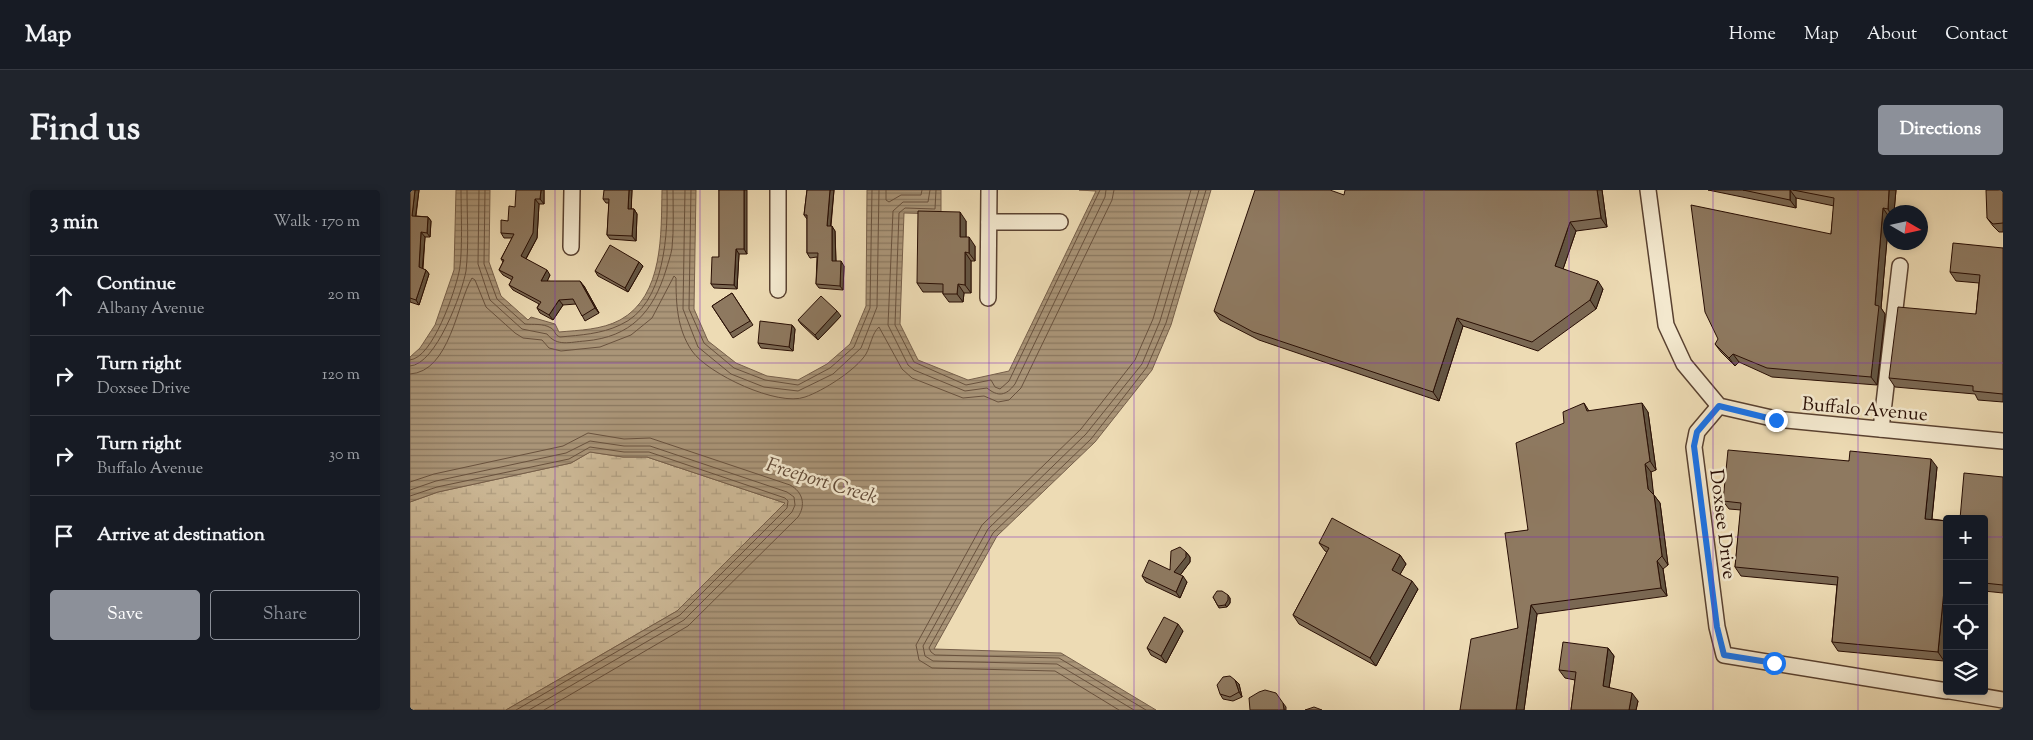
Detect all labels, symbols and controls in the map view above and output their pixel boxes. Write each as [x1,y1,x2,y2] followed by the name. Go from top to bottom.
[25,18,71,52] text: Map
[1729,22,1776,48] text: Home
[1804,22,1839,48] text: Map
[1867,22,1917,48] text: About
[1945,22,2008,48] text: Contact
[30,105,140,156] text: Find us
[1878,105,2003,155] button: Directions
[1883,205,1928,250] north arrow
[50,208,99,238] text: 3 min
[273,211,360,234] text: Walk · 170 m
[97,271,176,298] text: Continue
[50,282,78,310] icon: ahead
[327,284,360,307] text: 20 m
[97,298,205,321] text: Albany Avenue
[97,351,181,378] text: Turn right
[50,362,78,390] icon: right
[322,364,360,387] text: 120 m
[97,378,190,401] text: Doxsee Drive
[1801,392,1929,429] street label: Buffalo Avenue
[1765,409,1788,432] route end
[97,431,181,458] text: Turn right
[50,442,78,470] icon: right
[329,444,360,467] text: 30 m
[762,452,881,513] water label: Freeport Creek
[97,458,203,481] text: Buffalo Avenue
[1701,468,1742,581] street label: Doxsee Drive
[1943,515,1988,695] map controls
[1943,515,1988,560] button: +
[50,522,78,550] icon: arrive
[97,522,265,549] text: Arrive at destination
[1943,560,1988,605] button: −
[50,590,200,640] button: Save
[210,590,360,640] button: Share
[1943,605,1988,650] button: locate
[1943,650,1988,695] button: layers
[1763,652,1786,675] route start

